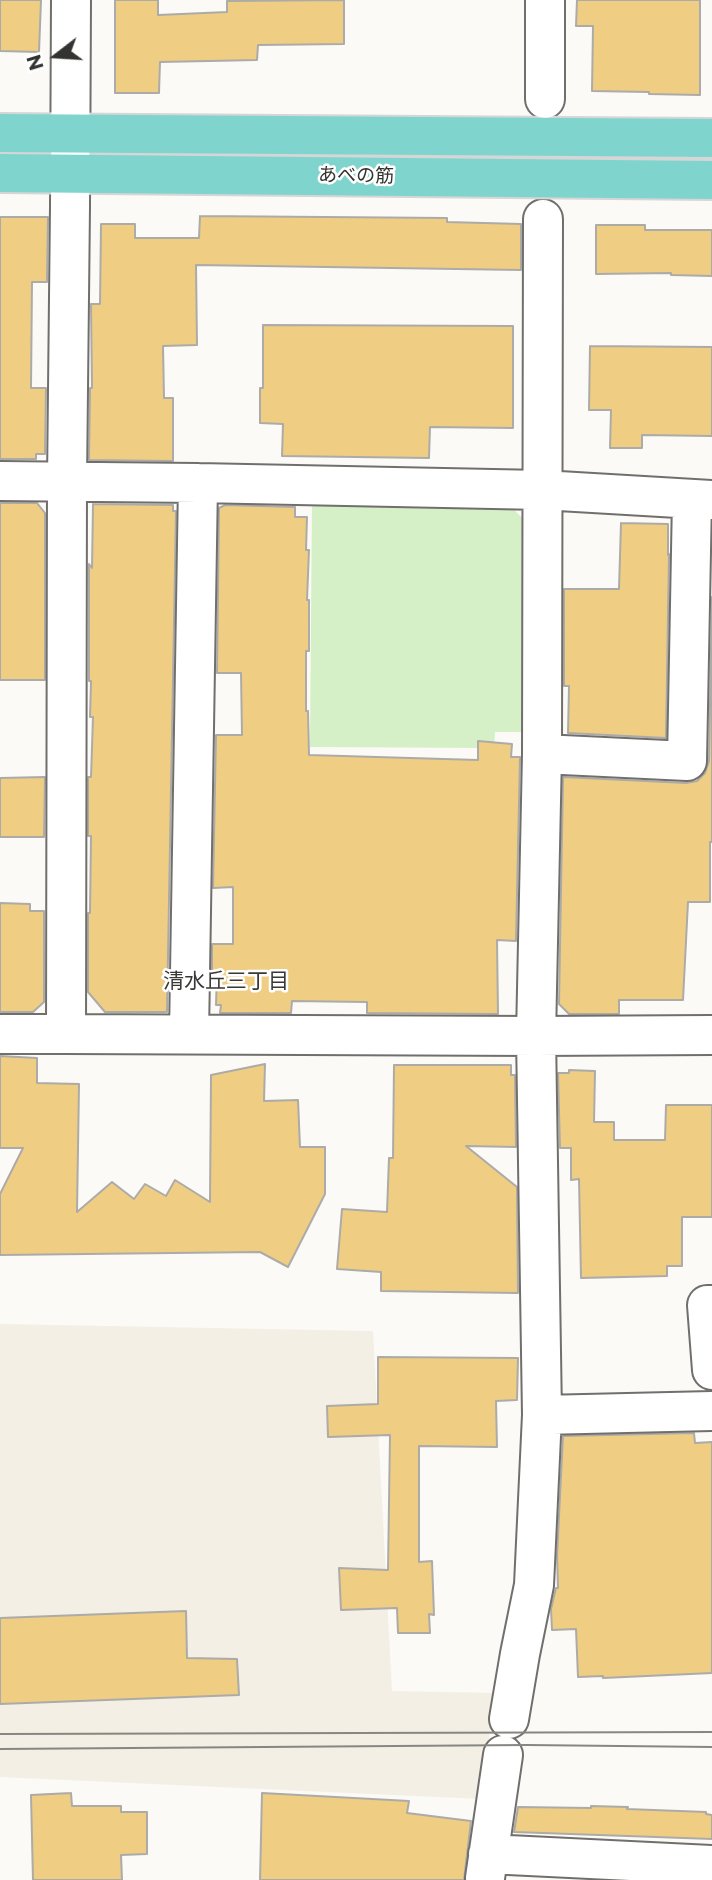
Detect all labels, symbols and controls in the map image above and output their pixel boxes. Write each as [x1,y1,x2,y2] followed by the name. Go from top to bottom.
[21,21,91,91] north arrow
[22,52,49,73] text: N
[318,164,394,188] street label: あべの筋
[163,969,289,995] district label: 清水丘三丁目

